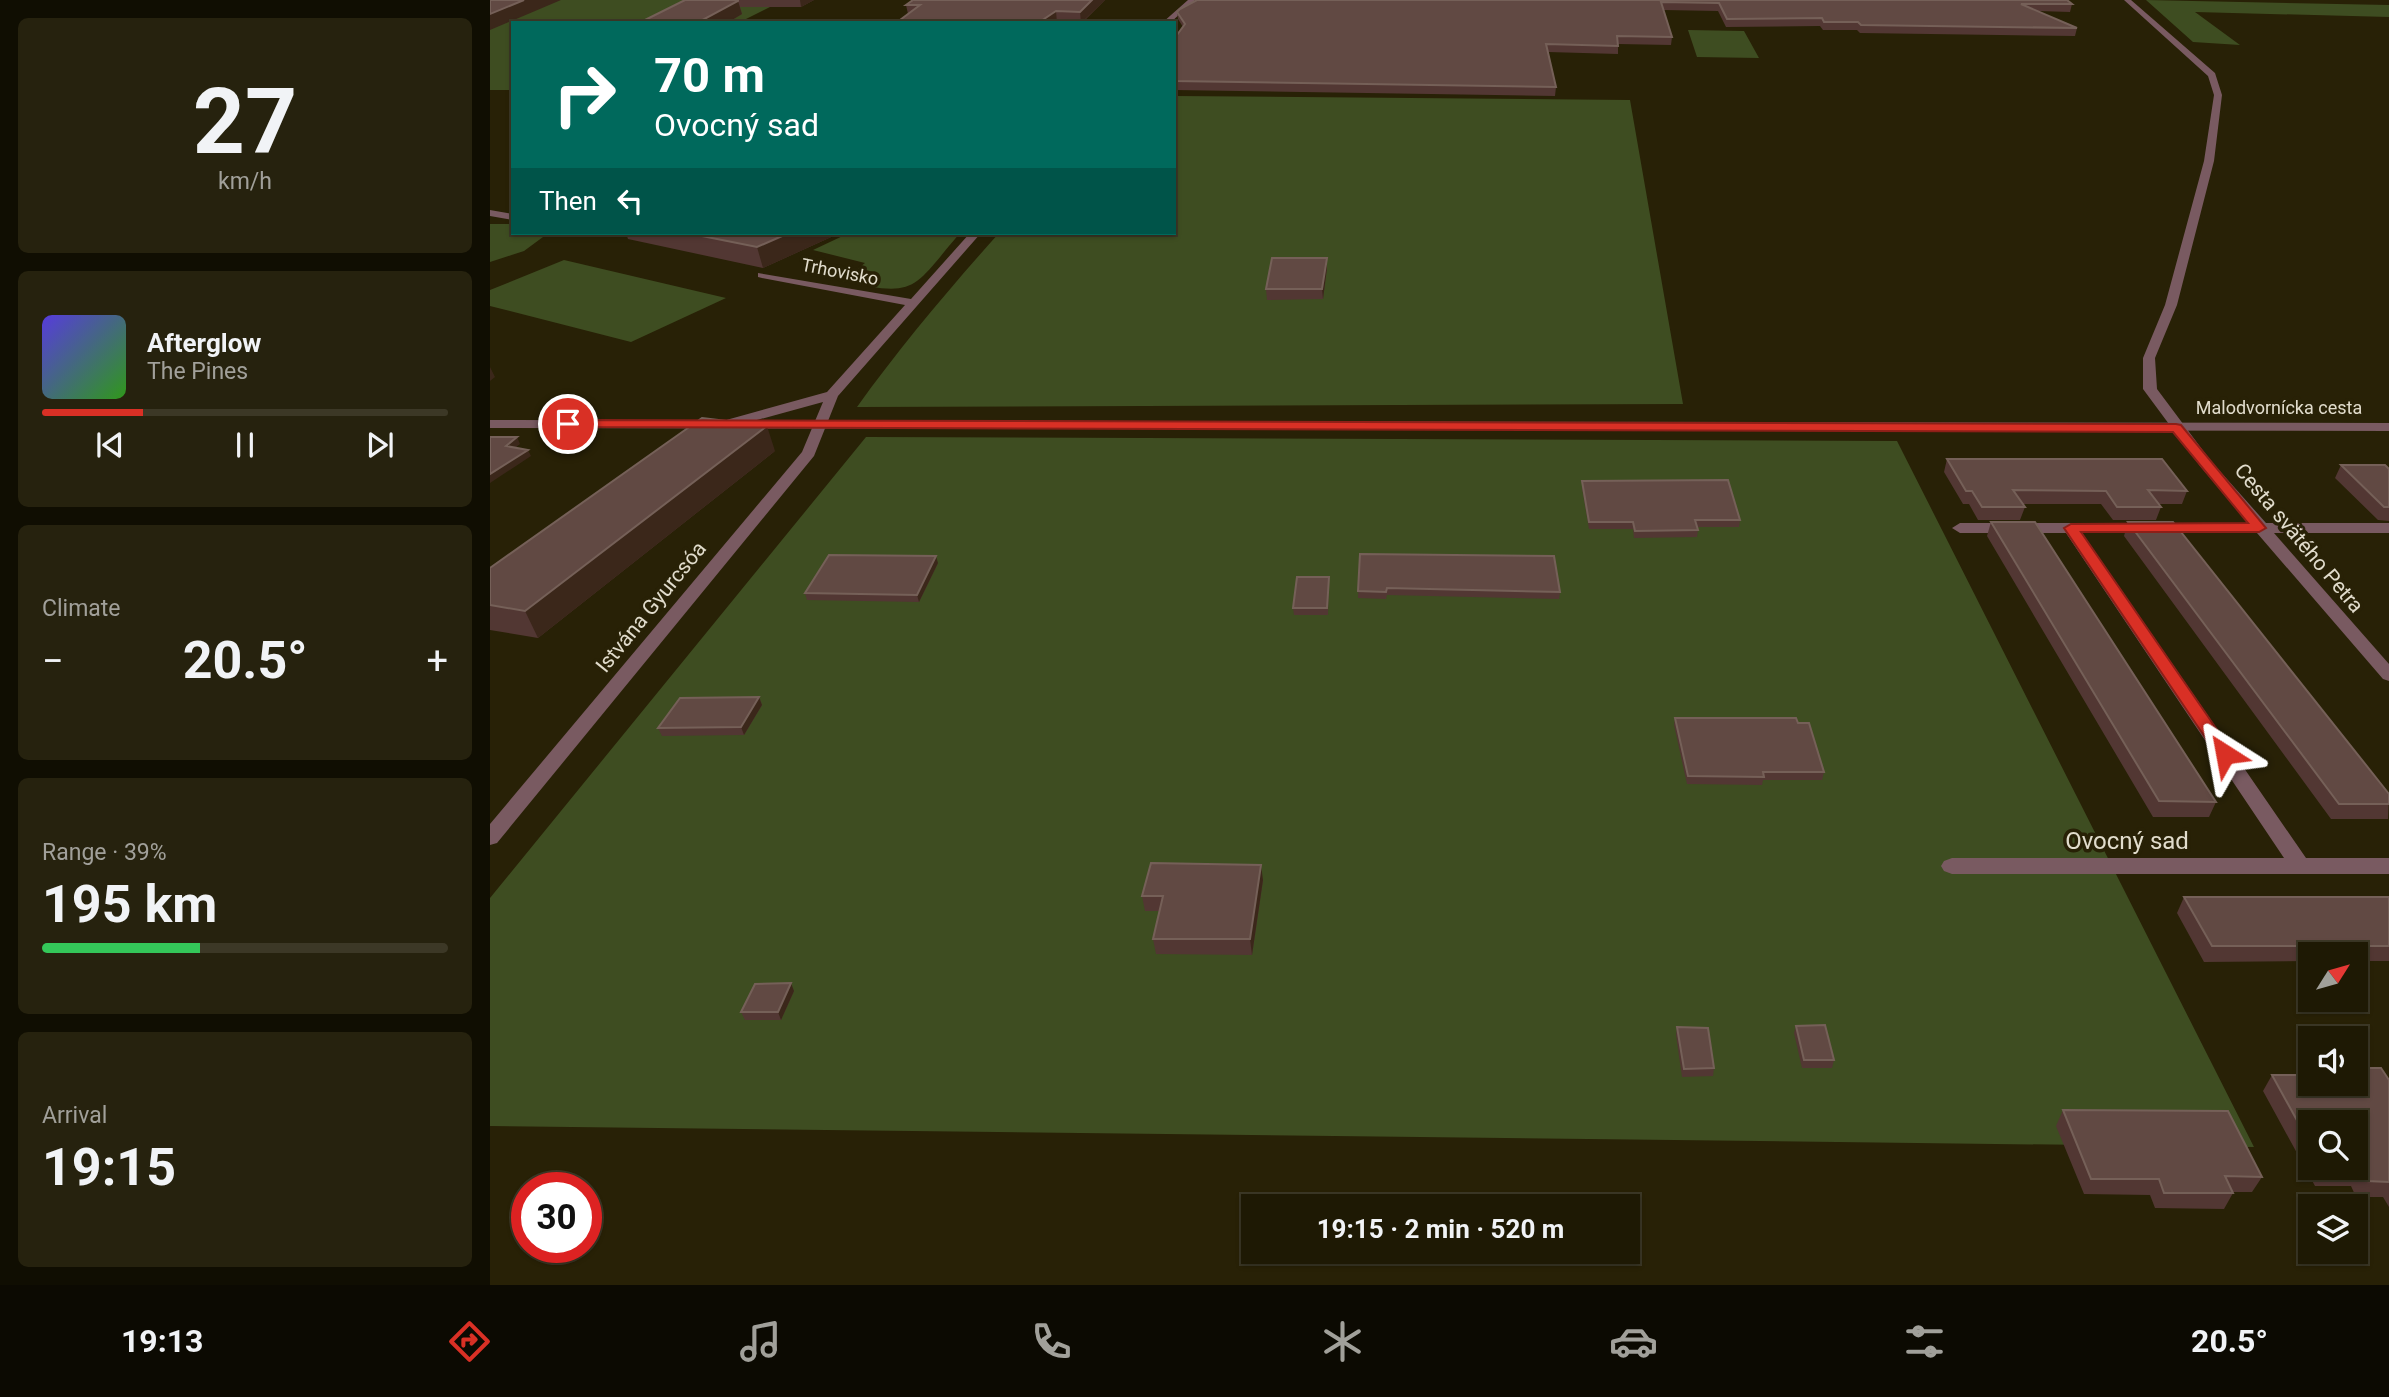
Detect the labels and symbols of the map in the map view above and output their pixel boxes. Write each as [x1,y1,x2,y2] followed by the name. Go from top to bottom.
[800,254,880,289] street label: Trhovisko
[538,394,598,454] pin
[2196,397,2362,418] street label: Malodvornícka cesta
[2230,458,2368,618] street label: Cesta svätého Petra
[591,537,711,677] street label: Istvána Gyurcsóa
[2188,717,2262,791] position arrow
[2065,827,2189,855] street label: Ovocný sad
[2298,942,2368,1012] north arrow
[511,1172,602,1263] speed limit sign: 30

